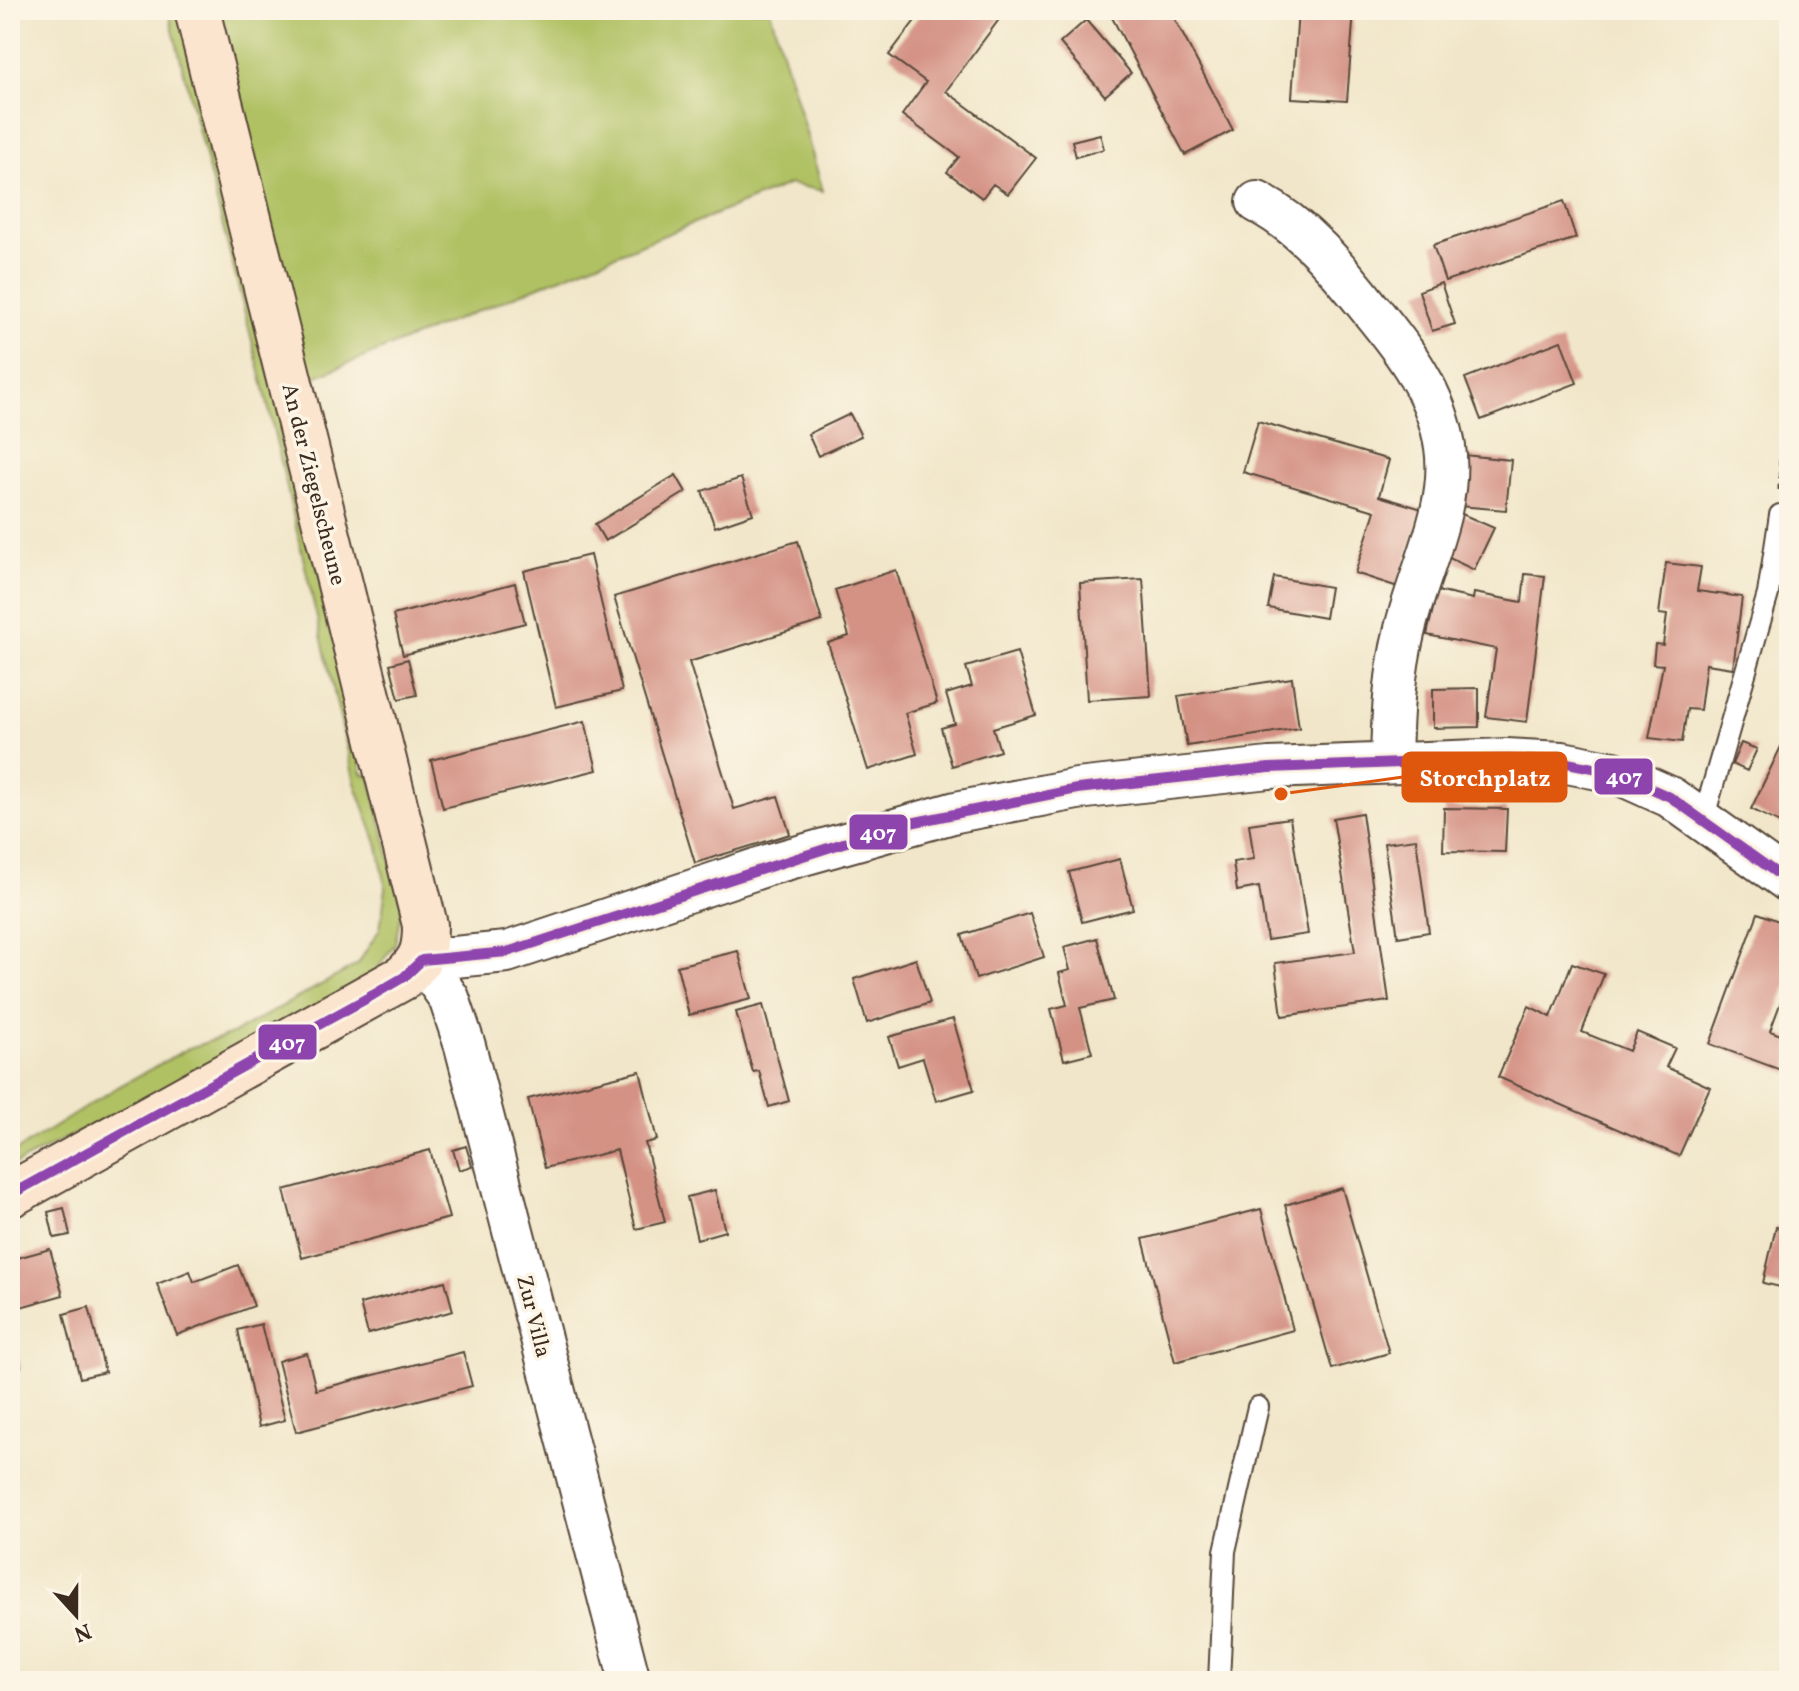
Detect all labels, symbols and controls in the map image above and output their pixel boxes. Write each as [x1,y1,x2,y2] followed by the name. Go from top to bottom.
[273,380,353,589] street label: An der Ziegelscheune
[1403,753,1566,801] callout: Storchplatz
[1593,757,1654,796] line badge: 407
[1419,763,1551,797] text: Storchplatz
[1606,763,1642,794] text: 407
[848,813,909,851] line badge: 407
[860,819,896,850] text: 407
[257,1023,318,1061] line badge: 407
[269,1029,305,1060] text: 407
[507,1272,558,1361] street label: Zur Villa
[36,1575,116,1655] north arrow
[69,1614,95,1649] text: N

